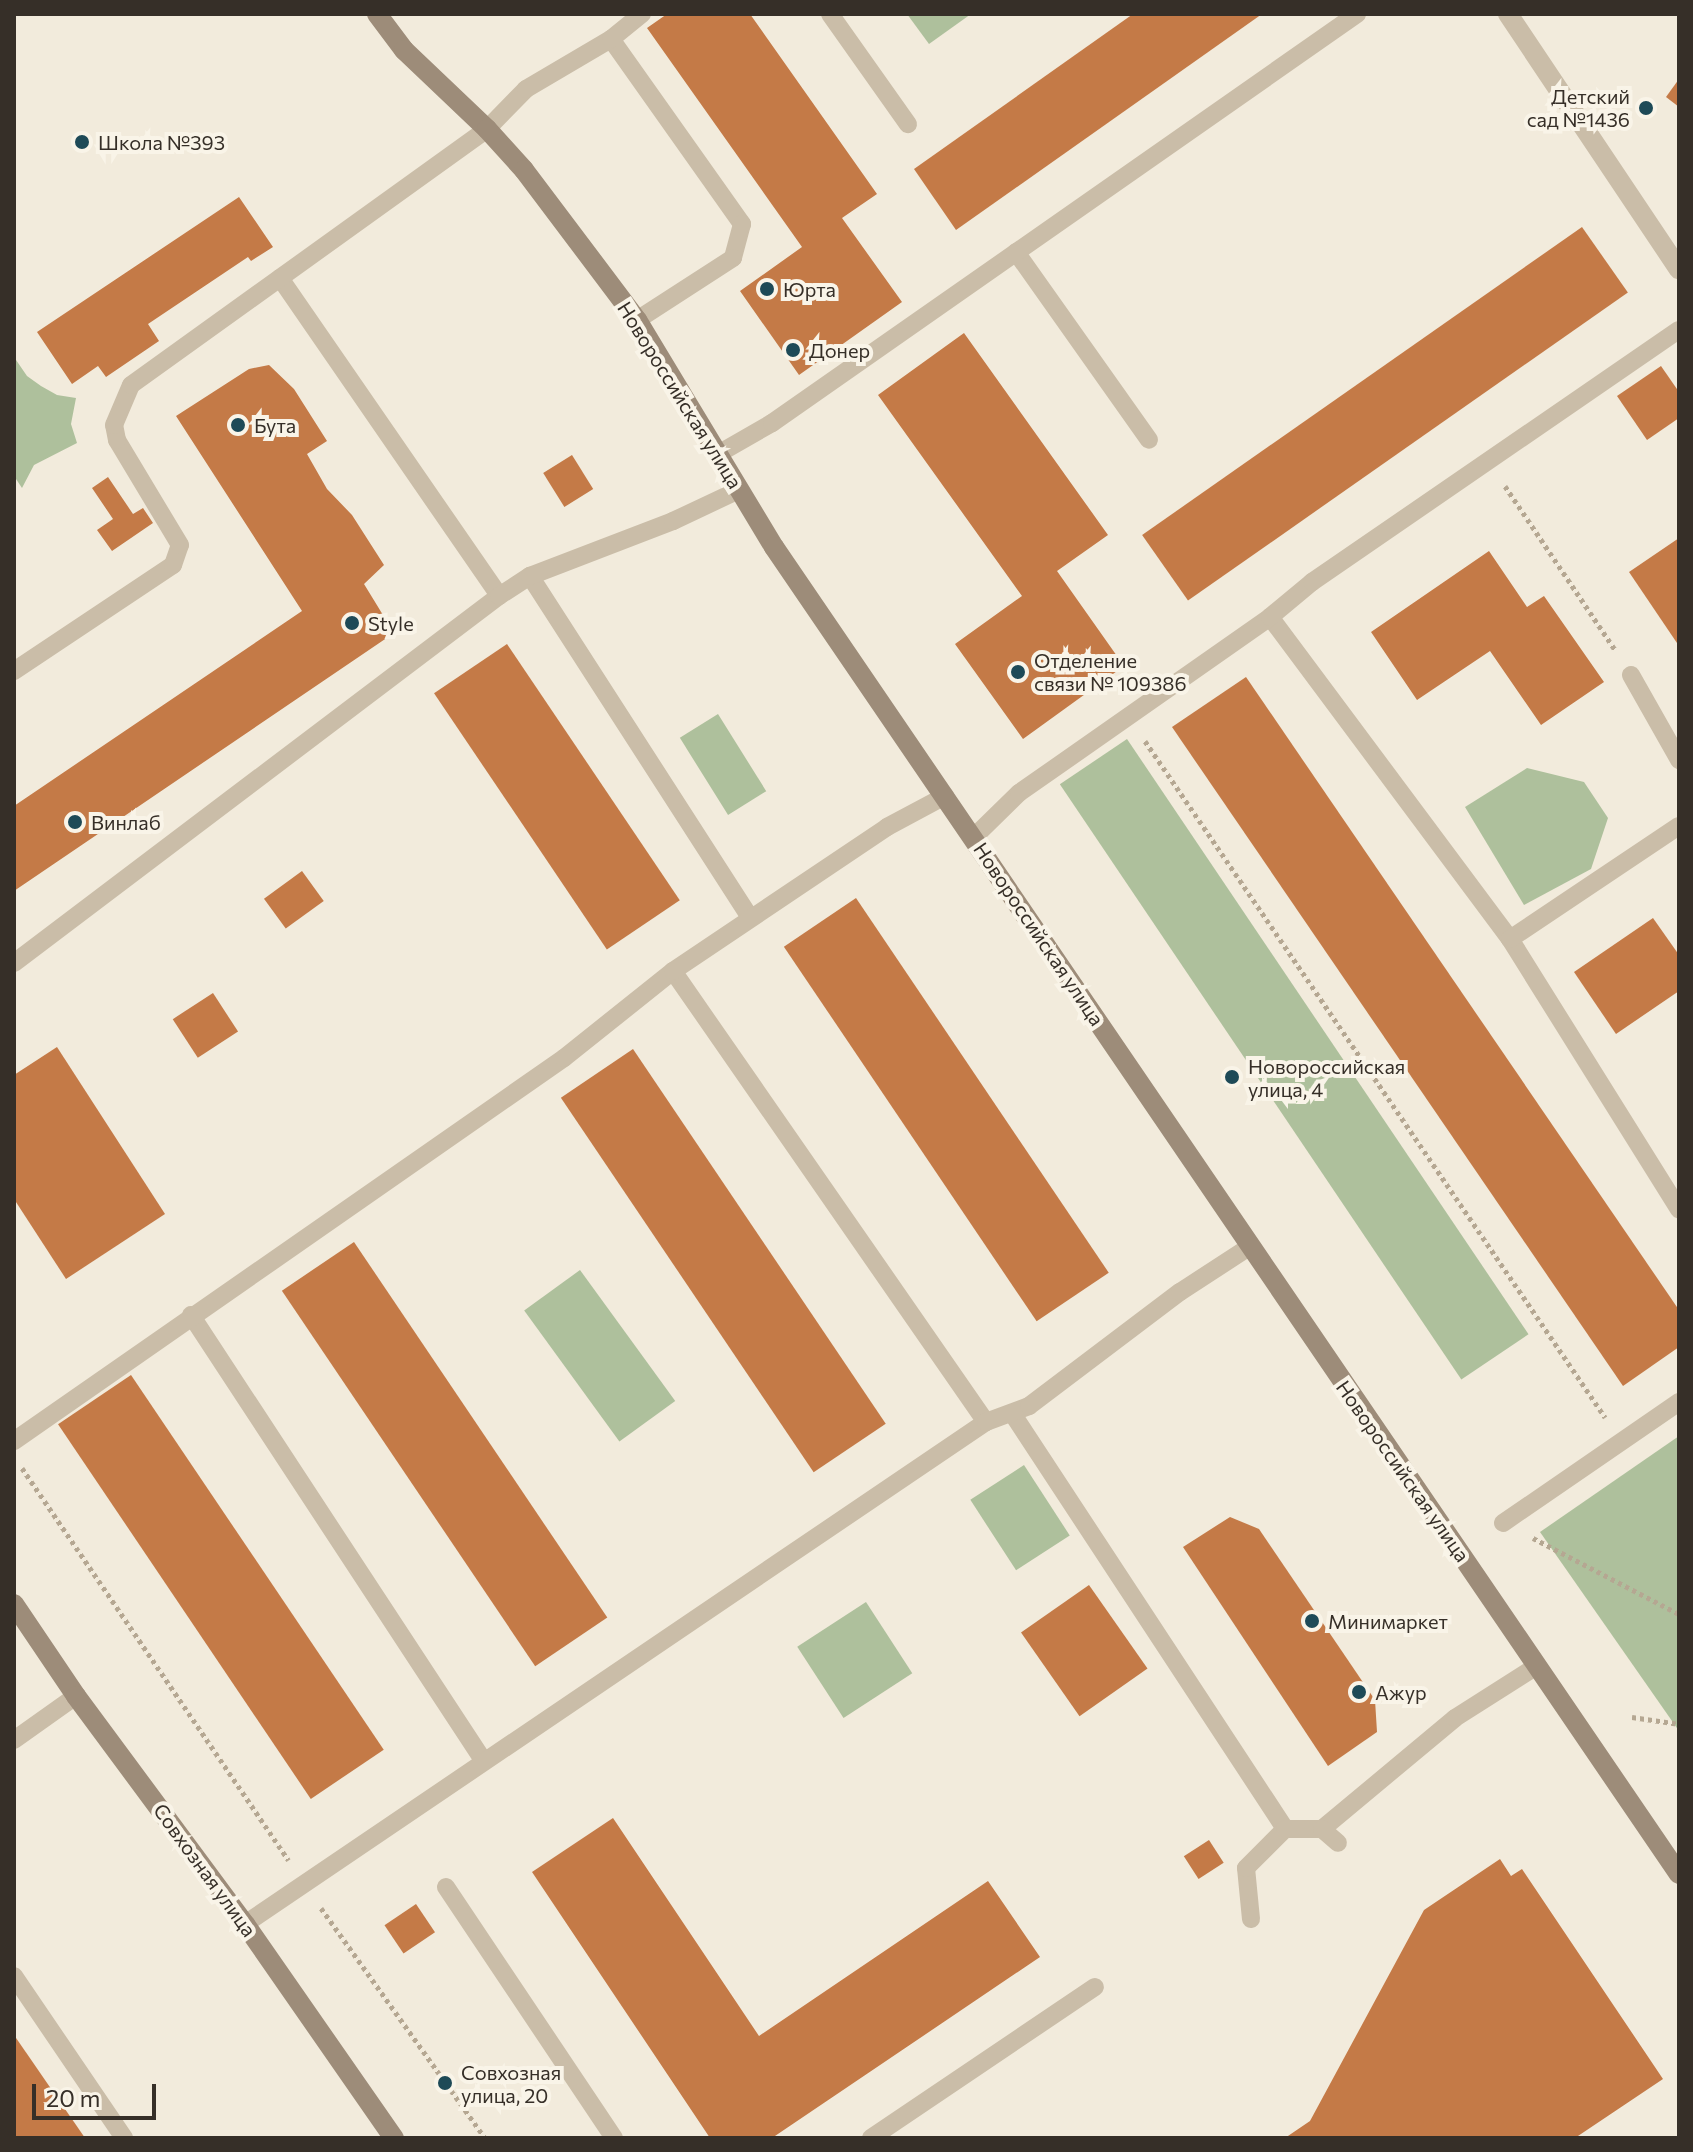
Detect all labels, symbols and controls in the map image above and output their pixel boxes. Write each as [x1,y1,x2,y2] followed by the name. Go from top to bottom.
[1527,84,1630,131] place label: Детский сад №1436
[1637,99,1655,117] marker: Детский сад №1436
[98,130,225,154] place label: Школа №393
[73,133,91,151] marker: Школа №393
[783,277,836,301] place label: Юрта
[758,280,776,298] marker: Юрта
[613,297,747,493] street label: Новороссийская улица
[809,338,870,362] place label: Донер
[784,341,802,359] marker: Донер
[254,413,296,437] place label: Бута
[229,416,247,434] marker: Бута
[368,611,414,635] place label: Style
[343,614,361,632] marker: Style
[1034,648,1187,695] place label: Отделение связи № 109386
[1009,663,1027,681] marker: Отделение связи № 109386
[91,810,161,834] place label: Винлаб
[66,813,84,831] marker: Винлаб
[969,838,1109,1030] street label: Новороссийская улица
[1248,1054,1405,1101] place label: Новороссийская улица, 4
[1223,1068,1241,1086] marker: Новороссийская улица, 4
[1331,1376,1475,1566] street label: Новороссийская улица
[1328,1609,1448,1633] place label: Минимаркет
[1303,1612,1321,1630] marker: Минимаркет
[1375,1680,1427,1704] place label: Ажур
[1350,1683,1368,1701] marker: Ажур
[149,1799,261,1941] street label: Совхозная улица
[461,2060,561,2107] place label: Совхозная улица, 20
[36,2068,160,2118] scale bar
[436,2074,454,2092] marker: Совхозная улица, 20
[46,2083,100,2112] text: 20 m

